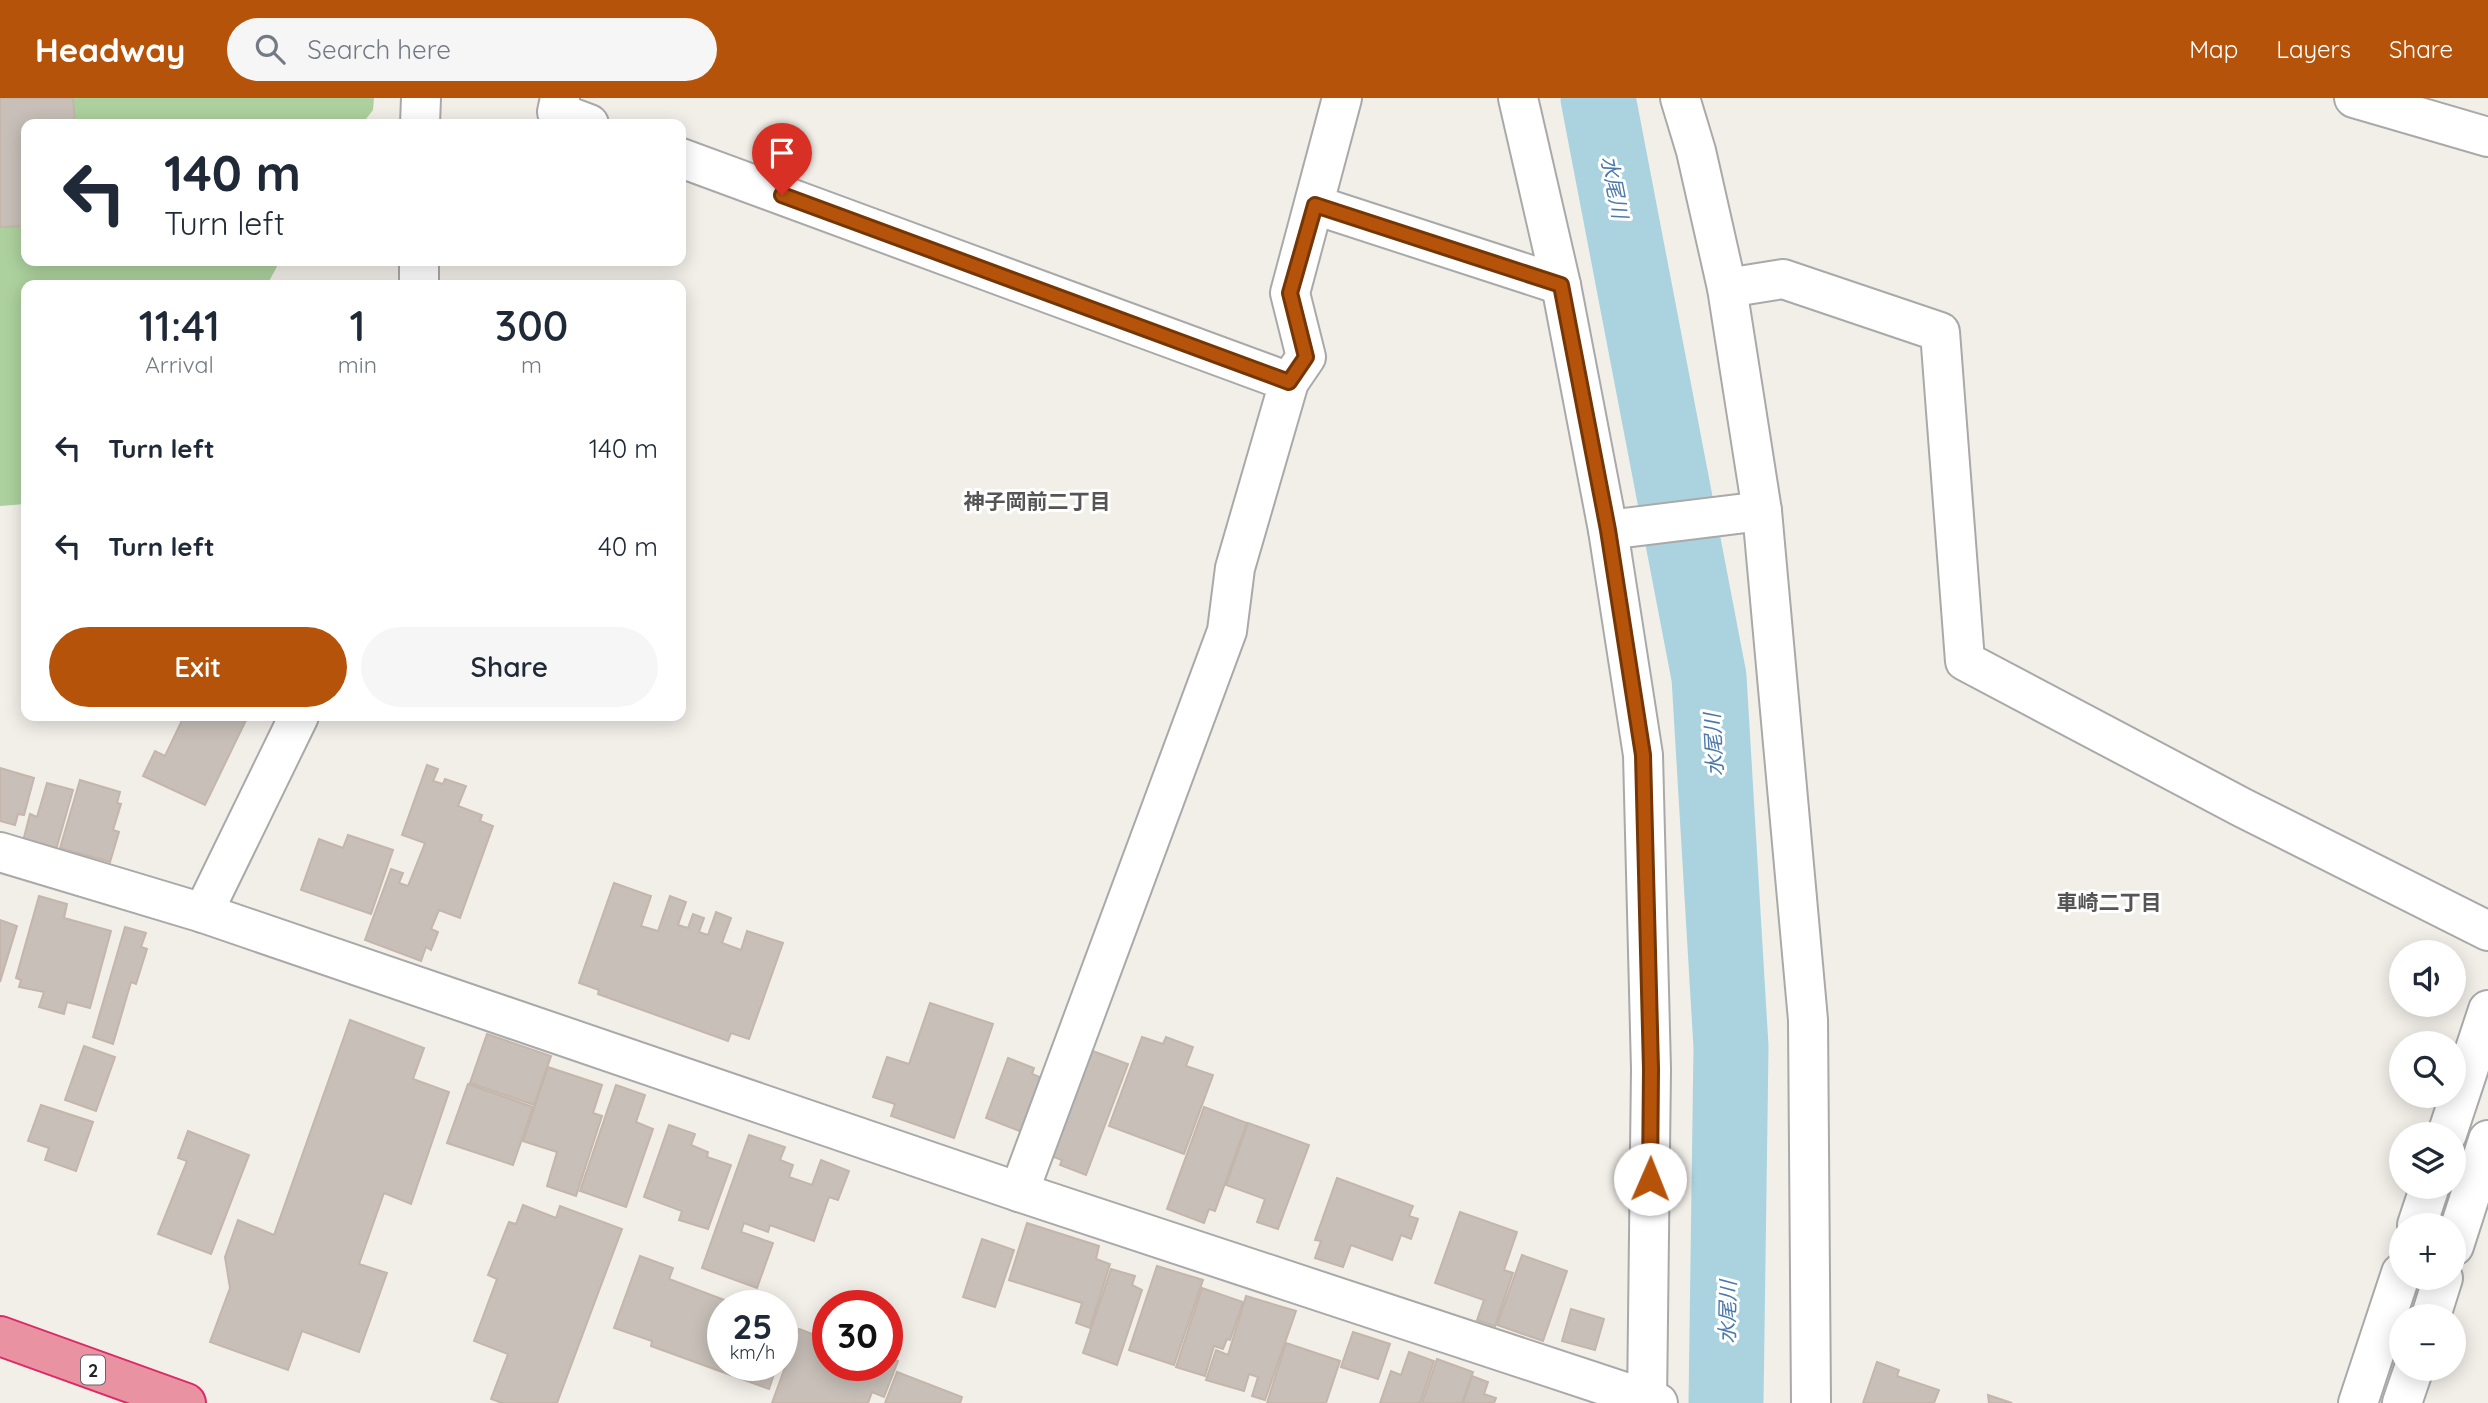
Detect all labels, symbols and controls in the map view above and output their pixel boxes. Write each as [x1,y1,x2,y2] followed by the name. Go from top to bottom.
[227,18,717,81] search box
[35,29,185,70] text: Headway
[251,30,289,68] icon: search
[307,33,451,66] text: Search here
[2189,34,2238,64] text: Map
[2276,34,2351,64] text: Layers
[2389,34,2453,64] text: Share
[752,123,812,195] pin
[763,134,801,172] icon: arrive
[164,142,301,203] text: 140 m
[49,147,140,238] icon: left
[1596,154,1634,222] water label: 水尾川
[164,203,285,243] text: Turn left
[139,299,220,352] text: 11:41
[349,299,366,352] text: 1
[495,299,568,352] text: 300
[145,350,214,379] text: Arrival
[338,350,377,379] text: min
[521,350,542,379] text: m
[49,429,87,467] icon: left
[108,432,215,465] text: Turn left
[589,432,658,465] text: 140 m
[964,488,1111,514] district label: 神子岡前二丁目
[49,527,87,565] icon: left
[108,530,215,563] text: Turn left
[598,530,658,563] text: 40 m
[49,627,347,707] button: Exit
[361,627,658,707] button: Share
[1698,711,1728,777] water label: 水尾川
[2057,889,2162,915] district label: 車崎二丁目
[2389,940,2466,1381] map controls
[2389,940,2466,1017] button: sound
[2389,1031,2466,1108] button: search
[2389,1122,2466,1199] button: layers
[1613,1142,1687,1216] position arrow
[2389,1213,2466,1290] button: +
[1713,1278,1741,1344] water label: 水尾川
[812,1290,903,1381] speed limit sign: 30
[732,1304,773,1348] text: 25
[2389,1304,2466,1381] button: −
[730,1341,775,1364] text: km/h
[81,1356,105,1385] road number: 2

